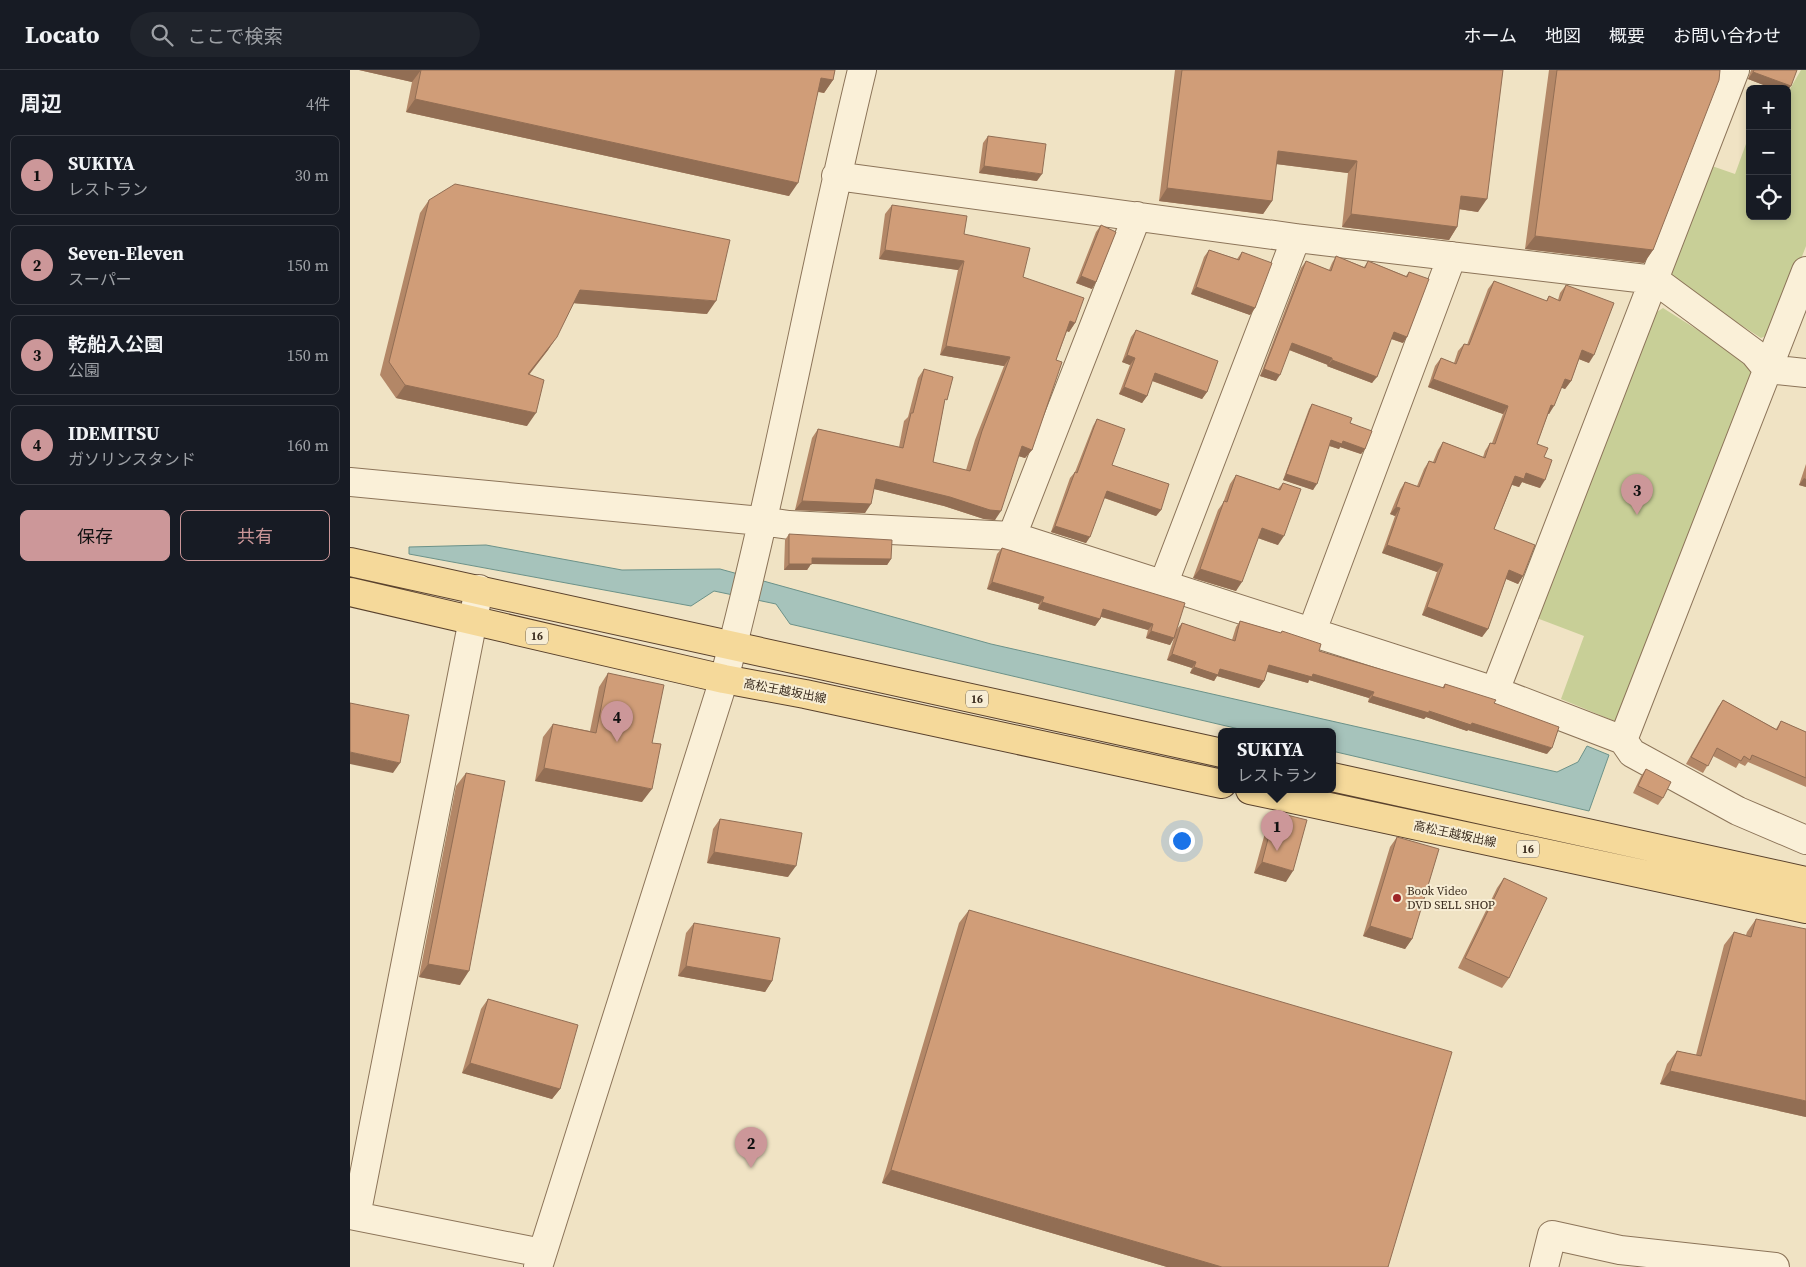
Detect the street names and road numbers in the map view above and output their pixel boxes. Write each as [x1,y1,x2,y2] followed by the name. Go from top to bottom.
[526,628,548,644] road number: 16
[742,675,828,707] street label: 高松王越坂出線
[966,690,988,708] road number: 16
[1412,817,1498,851] street label: 高松王越坂出線
[1517,841,1539,858] road number: 16

